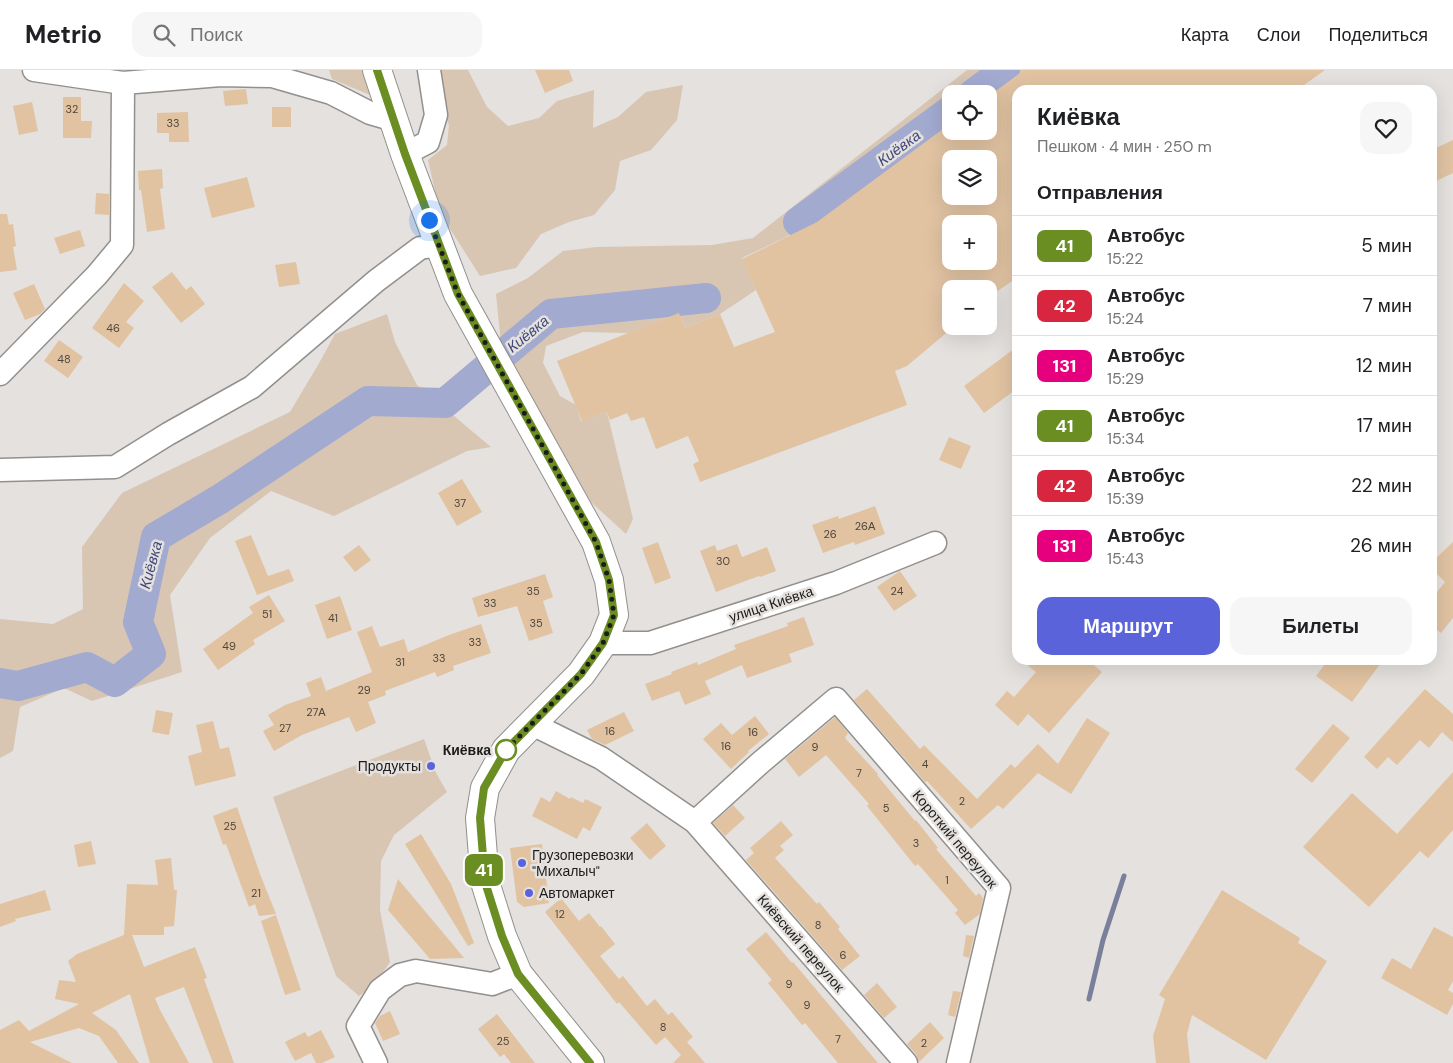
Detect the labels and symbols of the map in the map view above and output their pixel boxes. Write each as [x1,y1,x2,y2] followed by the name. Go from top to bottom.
[66,102,78,116] house number: 32
[166,116,180,130] house number: 33
[873,126,925,170] water label: Киёвка
[417,208,442,233] your location
[503,311,553,357] water label: Киёвка
[106,321,120,335] house number: 46
[57,352,71,366] house number: 48
[454,496,466,510] house number: 37
[855,519,876,533] house number: 26А
[823,527,837,541] house number: 26
[135,539,167,591] water label: Киёвка
[716,554,730,568] house number: 30
[727,582,816,626] street label: улица Киёвка
[526,584,540,598] house number: 35
[891,584,904,598] house number: 24
[483,596,497,610] house number: 33
[262,607,272,621] house number: 51
[328,611,338,625] house number: 41
[529,616,543,630] house number: 35
[468,635,482,649] house number: 33
[222,639,236,653] house number: 49
[432,651,446,665] house number: 33
[395,655,405,669] house number: 31
[357,683,371,697] house number: 29
[306,705,326,719] house number: 27А
[279,721,291,735] house number: 27
[605,724,615,738] house number: 16
[748,725,758,739] house number: 16
[495,739,517,761] marker: Киёвка
[721,739,731,753] house number: 16
[812,740,819,754] house number: 9
[443,741,491,759] place label: Киёвка
[358,757,421,775] place label: Продукты
[922,757,929,771] house number: 4
[425,760,437,772] marker: Продукты
[856,766,862,780] house number: 7
[909,786,1002,892] street label: Короткий переулок
[959,794,965,808] house number: 2
[883,801,890,815] house number: 5
[223,819,237,833] house number: 25
[913,836,919,850] house number: 3
[532,846,634,880] place label: Грузоперевозки "Михалыч"
[462,854,506,886] line badge: 41
[516,857,528,869] marker: Грузоперевозки "Михалыч"
[945,873,949,887] house number: 1
[539,884,615,902] place label: Автомаркет
[251,886,261,900] house number: 21
[523,887,535,899] marker: Автомаркет
[754,891,849,996] street label: Киёвский переулок
[555,907,565,921] house number: 12
[815,918,821,932] house number: 8
[840,948,847,962] house number: 6
[786,977,793,991] house number: 9
[804,998,811,1012] house number: 9
[660,1020,666,1034] house number: 8
[835,1032,841,1046] house number: 7
[496,1034,510,1048] house number: 25
[921,1036,927,1050] house number: 2

